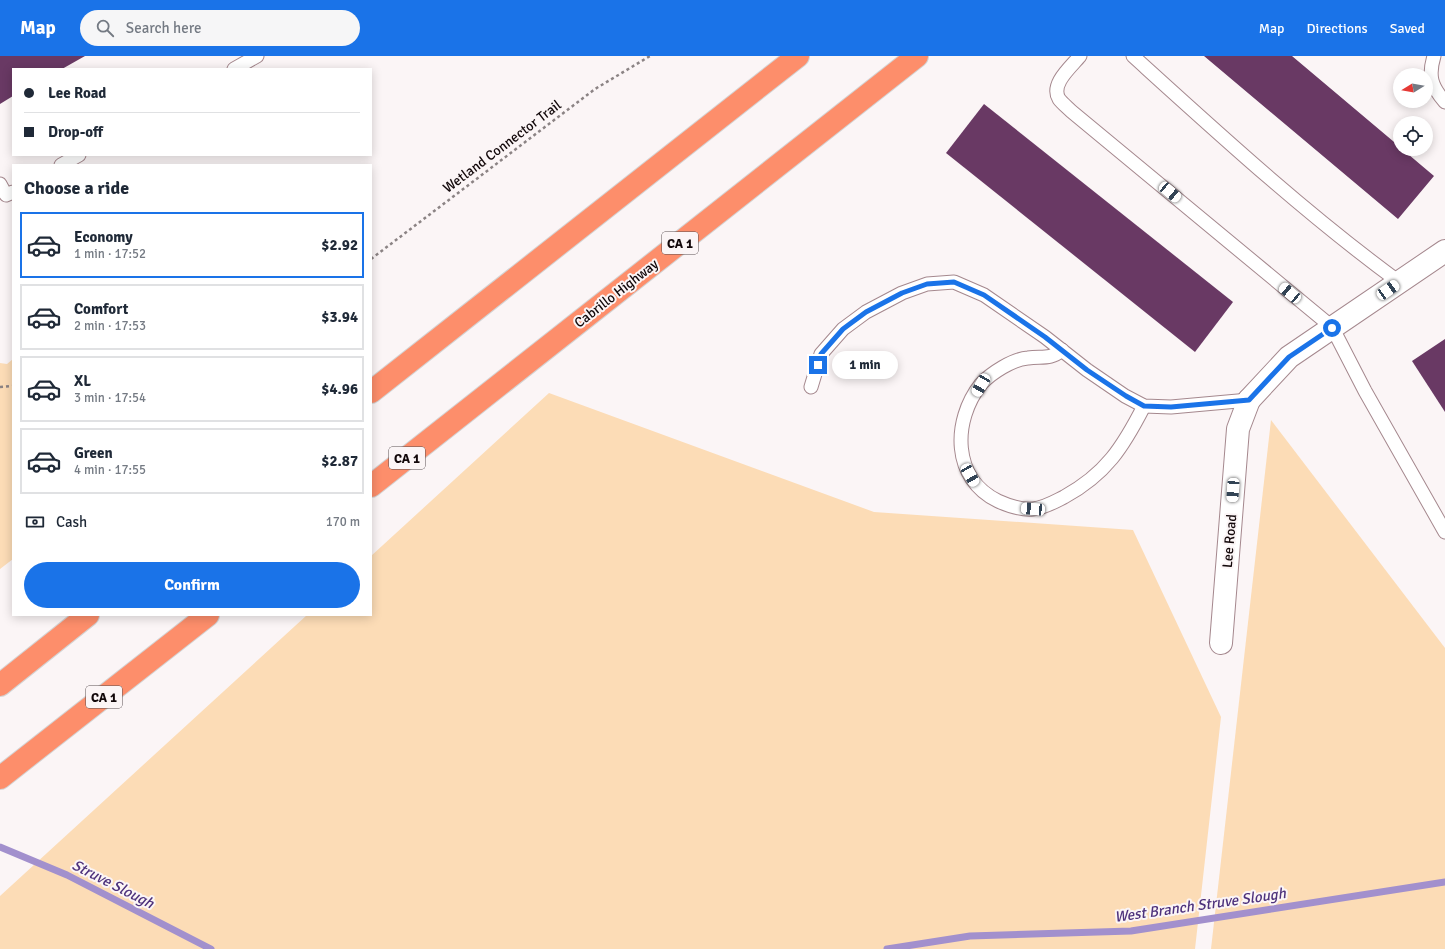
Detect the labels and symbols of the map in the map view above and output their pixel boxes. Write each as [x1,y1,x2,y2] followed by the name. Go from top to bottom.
[1393,68,1433,108] north arrow
[440,96,565,196] street label: Wetland Connector Trail
[1157,180,1183,204] car
[662,232,698,254] road number: CA 1
[571,255,662,331] street label: Cabrillo Highway
[1375,278,1401,302] car
[1277,281,1303,305] car
[1323,319,1341,337] route start
[832,351,898,379] callout: 1 min
[809,356,827,374] route end
[970,372,992,398] car
[389,447,425,469] road number: CA 1
[959,462,981,488] car
[1226,478,1240,502] car
[1021,502,1045,516] car
[1219,513,1240,569] street label: Lee Road
[86,686,122,708] road number: CA 1
[69,856,158,913] water label: Struve Slough
[1113,884,1288,926] water label: West Branch Struve Slough

